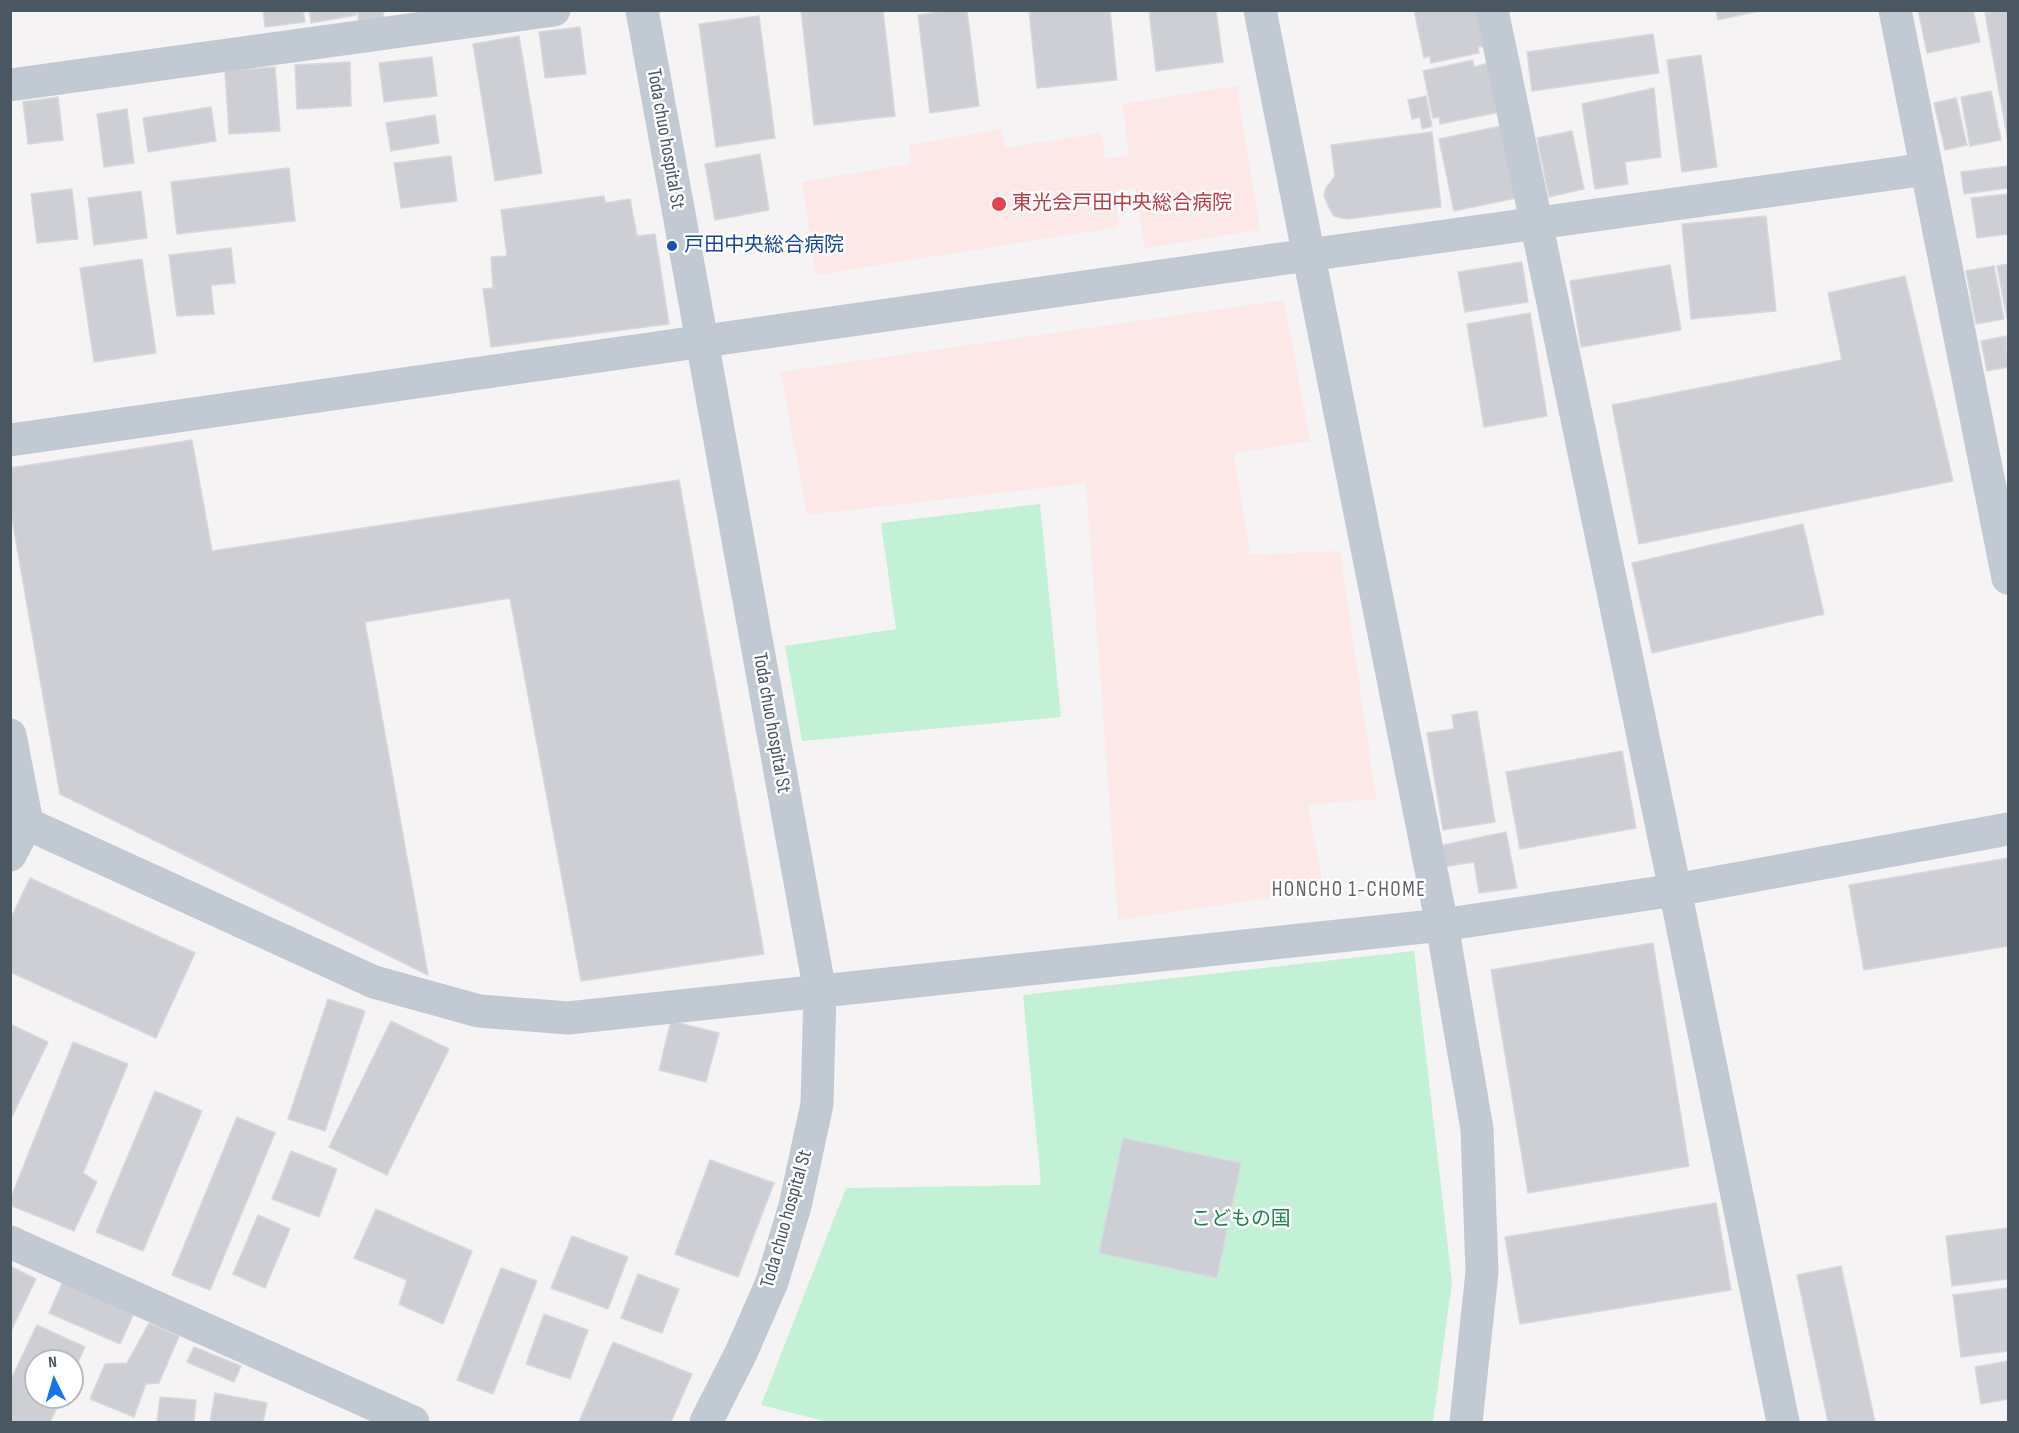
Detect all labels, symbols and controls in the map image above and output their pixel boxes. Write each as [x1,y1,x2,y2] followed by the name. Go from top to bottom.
[641,67,689,211] street label: Toda chuo hospital St
[1012,192,1232,216] place label: 東光会戸田中央総合病院
[990,195,1008,213] marker: 東光会戸田中央総合病院
[684,234,844,258] place label: 戸田中央総合病院
[665,239,679,253] marker: 戸田中央総合病院
[747,651,795,795] street label: Toda chuo hospital St
[1272,878,1426,904] district label: HONCHO 1-CHOME
[756,1147,818,1291] street label: Toda chuo hospital St
[1191,1208,1291,1232] park label: こどもの国
[24,1349,84,1409] north arrow
[47,1353,58,1372] text: N

